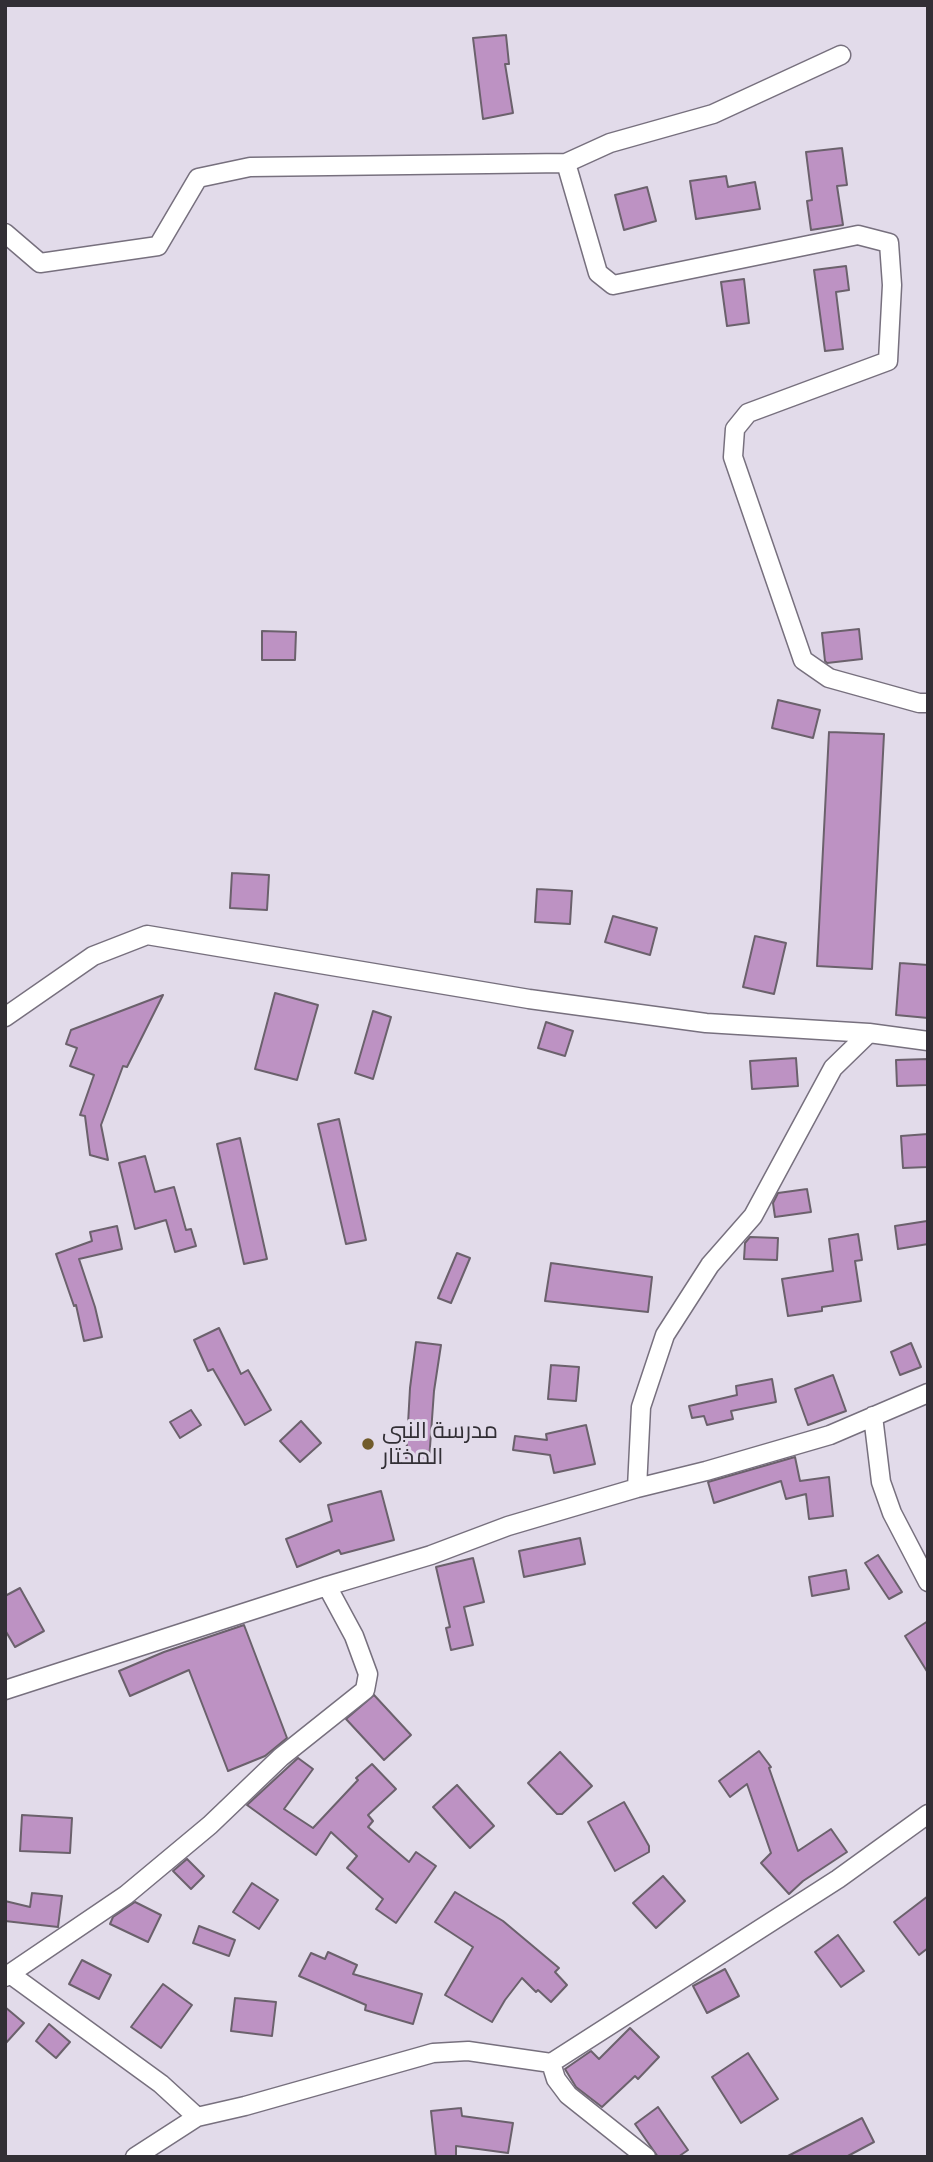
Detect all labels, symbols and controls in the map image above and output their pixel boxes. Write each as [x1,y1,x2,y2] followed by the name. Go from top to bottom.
[382,1417,498,1471] place label: مدرسة النبي المختار
[360,1436,376,1452] marker: مدرسة النبي المختار

